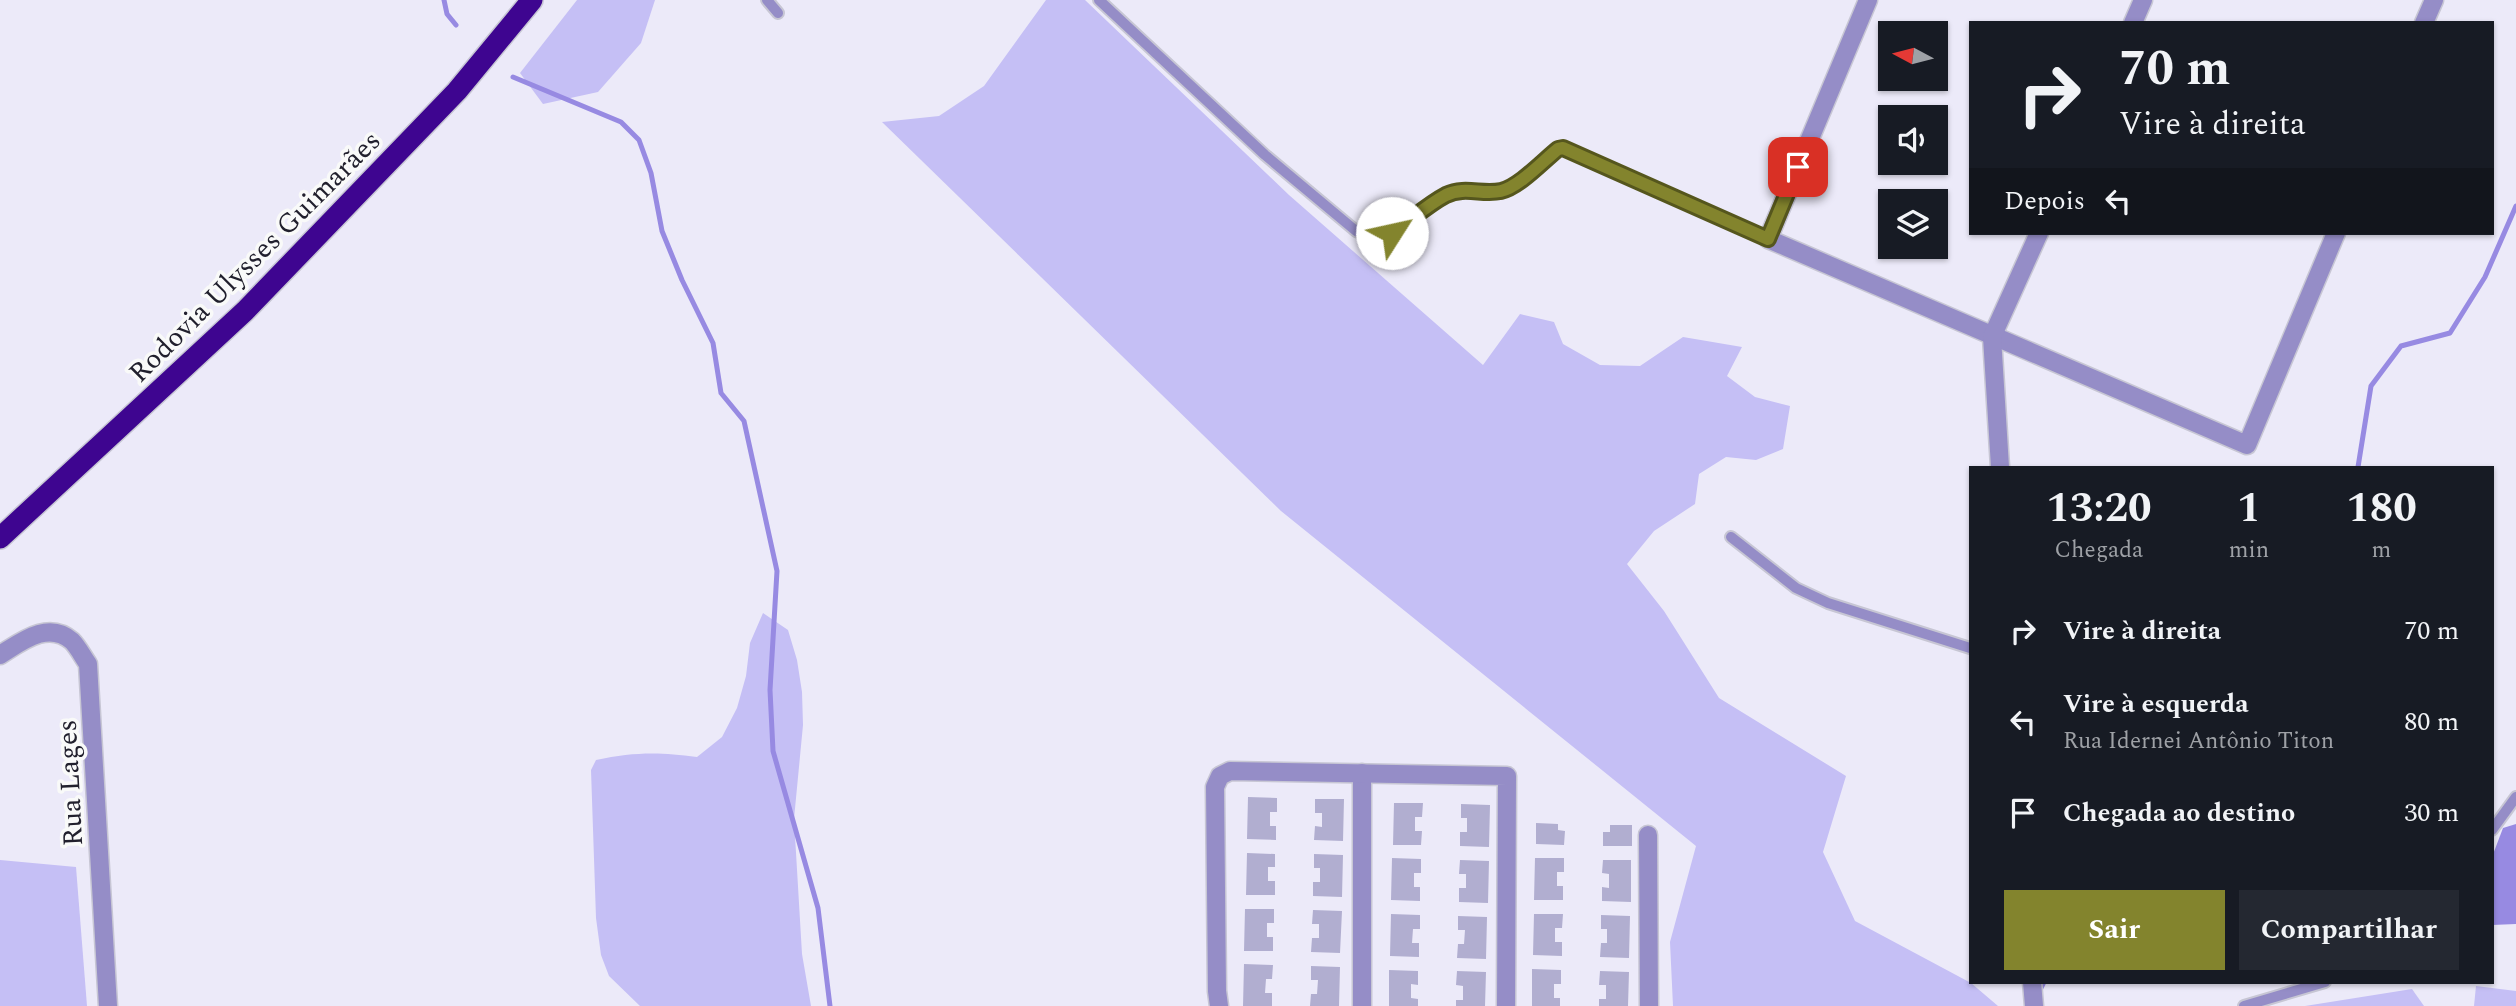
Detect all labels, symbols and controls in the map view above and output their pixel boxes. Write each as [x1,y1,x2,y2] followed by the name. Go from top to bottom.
[1878,21,1948,91] north arrow
[1878,21,1948,259] map controls
[2119,32,2230,107] text: 70 m
[2004,49,2095,140] icon: right
[2119,100,2306,149] text: Vire à direita
[1878,105,1948,175] button: sound
[119,121,391,393] street label: Rodovia Ulysses Guimarães
[1768,137,1828,197] pin
[1779,148,1817,186] icon: arrive
[2004,181,2085,221] text: Depois
[2099,182,2137,220] icon: left
[1878,189,1948,259] button: layers
[1355,196,1429,270] position arrow
[2046,477,2152,540] text: 13:20
[2237,477,2261,540] text: 1
[2346,477,2417,540] text: 180
[2054,533,2143,568] text: Chegada
[2229,533,2269,568] text: min
[2372,533,2391,568] text: m
[2063,611,2221,651] text: Vire à direita
[2404,611,2459,651] text: 70 m
[2004,612,2042,650] icon: right
[2063,684,2249,724] text: Vire à esquerda
[2404,702,2459,742] text: 80 m
[2004,703,2042,741] icon: left
[46,718,95,847] street label: Rua Lages
[2063,724,2334,759] text: Rua Idernei Antônio Titon
[2063,793,2295,833] text: Chegada ao destino
[2404,793,2459,833] text: 30 m
[2004,794,2042,832] icon: arrive
[2004,890,2225,970] button: Sair
[2239,890,2459,970] button: Compartilhar

